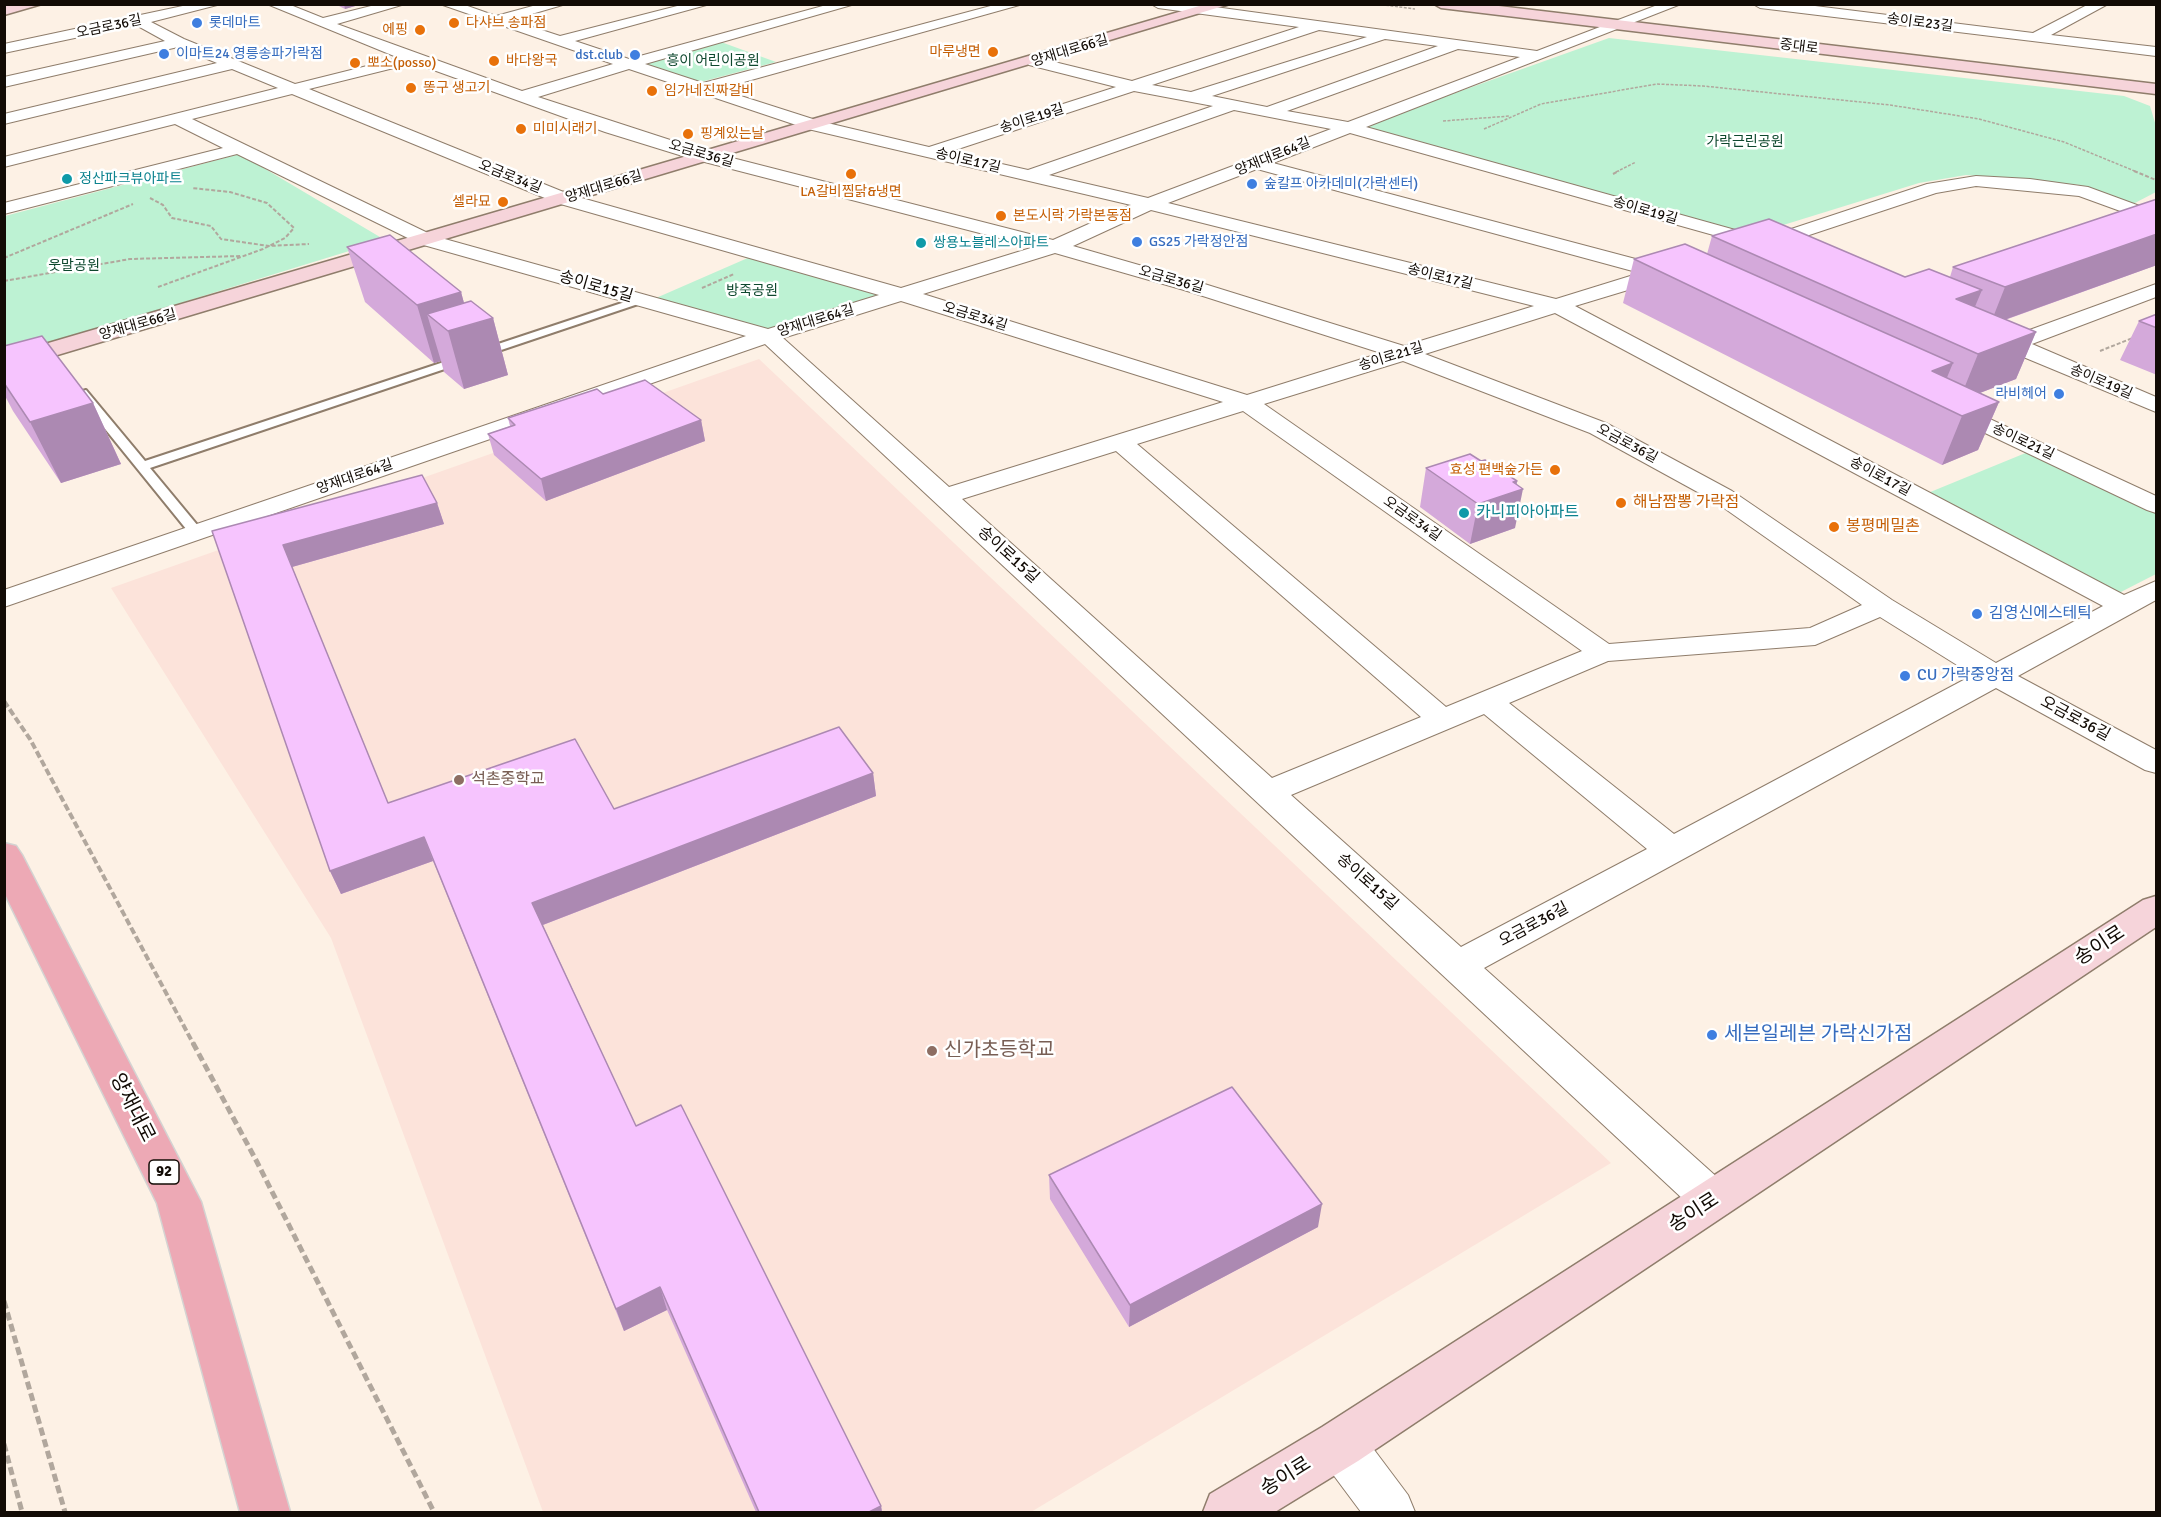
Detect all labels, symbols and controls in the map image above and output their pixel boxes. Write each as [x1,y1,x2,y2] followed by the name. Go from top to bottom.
[1886,11,1954,35] street label: 송이로23길
[75,12,143,42] street label: 오금로36길
[209,15,261,31] place label: 롯데마트
[466,15,546,31] place label: 다샤브 송파점
[190,16,204,30] marker: 롯데마트
[447,16,461,30] marker: 다샤브 송파점
[382,22,408,38] place label: 에핑
[413,23,427,37] marker: 에핑
[1030,31,1110,71] street label: 양재대로66길
[1779,36,1819,58] street label: 중대로
[929,44,981,60] place label: 마루냉면
[986,45,1000,59] marker: 마루냉면
[176,46,323,62] place label: 이마트24 영릉송파가락점
[157,47,171,61] marker: 이마트24 영릉송파가락점
[575,47,623,63] place label: dst.club
[628,48,642,62] marker: dst.club
[506,53,558,69] place label: 바다왕국
[666,53,760,69] park label: 흥이 어린이공원
[487,54,501,68] marker: 바다왕국
[367,55,436,71] place label: 뽀소(posso)
[348,56,362,70] marker: 뽀소(posso)
[423,80,490,96] place label: 똥구 생고기
[404,81,418,95] marker: 똥구 생고기
[664,83,754,99] place label: 임가네진짜갈비
[645,84,659,98] marker: 임가네진짜갈비
[998,101,1066,137] street label: 송이로19길
[533,121,597,137] place label: 미미시래기
[514,122,528,136] marker: 미미시래기
[700,126,764,142] place label: 핑계있는날
[681,127,695,141] marker: 핑계있는날
[1233,134,1313,180] street label: 양재대로64길
[1706,134,1784,150] park label: 가락근린공원
[667,137,735,171] street label: 오금로36길
[934,145,1002,177] street label: 송이로17길
[476,157,544,197] street label: 오금로34길
[564,167,644,207] street label: 양재대로66길
[844,167,858,181] marker: LA갈비찜닭&냉면
[79,171,182,187] place label: 정산파크뷰아파트
[60,172,74,186] marker: 정산파크뷰아파트
[1264,176,1418,192] place label: 숲칼프 아카데미(가락센터)
[1245,177,1259,191] marker: 숲칼프 아카데미(가락센터)
[800,184,902,200] place label: LA갈비찜닭&냉면
[452,194,491,210] place label: 셀라묘
[1611,194,1679,228] street label: 송이로19길
[496,195,510,209] marker: 셀라묘
[1013,208,1132,224] place label: 본도시락 가락본동점
[994,209,1008,223] marker: 본도시락 가락본동점
[1149,234,1248,250] place label: GS25 가락정안점
[933,235,1049,251] place label: 쌍용노블레스아파트
[1130,235,1144,249] marker: GS25 가락정안점
[914,236,928,250] marker: 쌍용노블레스아파트
[48,258,100,274] park label: 웃말공원
[1406,261,1474,293] street label: 송이로17길
[1137,263,1205,297] street label: 오금로36길
[557,267,635,307] street label: 송이로15길
[726,283,778,299] park label: 방죽공원
[941,299,1009,335] street label: 오금로34길
[776,301,856,341] street label: 양재대로64길
[97,306,179,344] street label: 양재대로66길
[1357,339,1425,375] street label: 송이로21길
[2067,361,2135,403] street label: 송이로19길
[1995,386,2047,402] place label: 라비헤어
[2052,387,2066,401] marker: 라비헤어
[1989,420,2057,464] street label: 송이로21길
[1594,421,1660,467] street label: 오금로36길
[1847,454,1913,500] street label: 송이로17길
[315,456,395,498] street label: 양재대로64길
[1450,462,1543,478] place label: 효성 편백숲가든
[1548,463,1562,477] marker: 효성 편백숲가든
[1380,493,1444,545] street label: 오금로34길
[1633,493,1740,513] place label: 해남짬뽕 가락점
[1614,496,1628,510] marker: 해남짬뽕 가락점
[1476,503,1579,523] place label: 카니피아아파트
[1457,506,1471,520] marker: 카니피아아파트
[1846,517,1920,537] place label: 봉평메밀촌
[1827,520,1841,534] marker: 봉평메밀촌
[973,522,1043,588] street label: 송이로15길
[1989,604,2092,624] place label: 김영신에스테틱
[1970,607,1984,621] marker: 김영신에스테틱
[1917,666,2014,686] place label: CU 가락중앙점
[1898,669,1912,683] marker: CU 가락중앙점
[2037,693,2113,745] street label: 오금로36길
[471,770,545,790] place label: 석촌중학교
[452,773,466,787] marker: 석촌중학교
[1332,849,1402,915] street label: 송이로15길
[1496,899,1572,951] street label: 오금로36길
[2070,921,2130,971] street label: 송이로
[1724,1023,1912,1047] place label: 세븐일레븐 가락신가점
[1705,1028,1719,1042] marker: 세븐일레븐 가락신가점
[944,1039,1054,1063] place label: 신가초등학교
[925,1044,939,1058] marker: 신가초등학교
[105,1070,159,1146] street label: 양재대로
[149,1160,179,1184] road number: 92
[1664,1188,1724,1238] street label: 송이로
[1256,1452,1316,1502] street label: 송이로

